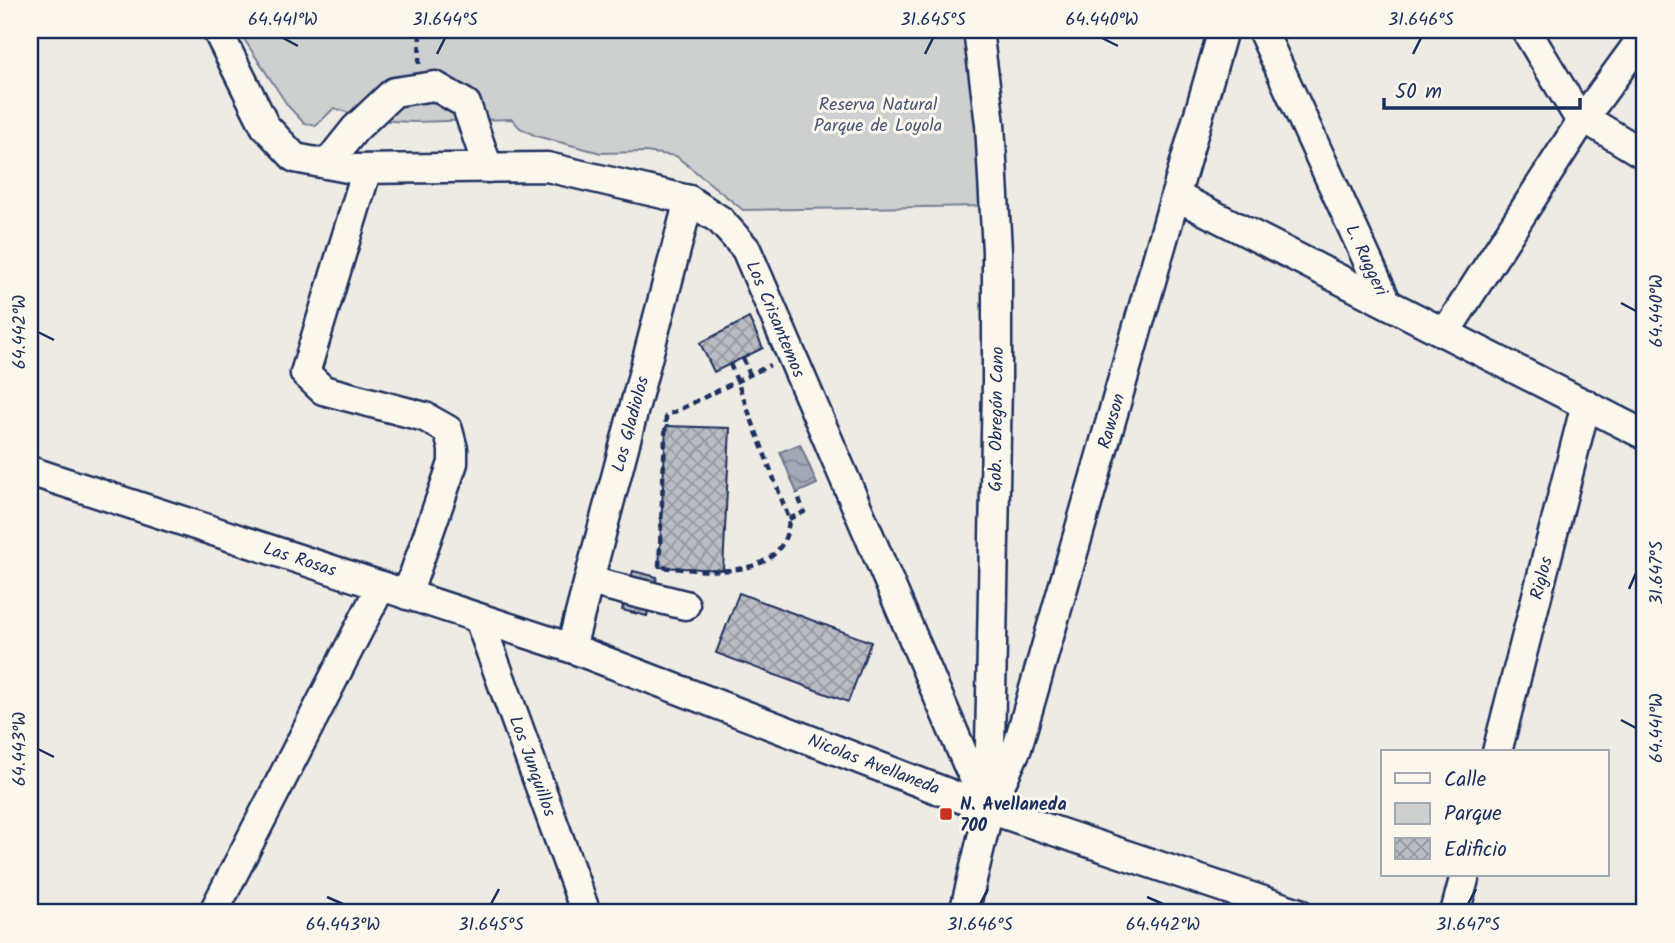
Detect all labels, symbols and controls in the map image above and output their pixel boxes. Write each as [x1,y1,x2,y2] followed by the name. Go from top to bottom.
[248,6,318,35] text: 64.441°W
[412,6,478,35] text: 31.644°S
[900,6,966,35] text: 31.645°S
[1065,6,1139,35] text: 64.440°W
[1388,6,1454,35] text: 31.646°S
[1384,66,1580,110] scale bar
[1395,76,1442,109] text: 50 m
[814,91,942,141] park label: Reserva Natural Parque de Loyola
[1336,220,1395,302] street label: L. Ruggeri
[737,256,812,383] street label: Los Crisantemos
[1643,274,1672,348] text: 64.440°W
[6,295,35,369] text: 64.442°W
[982,346,1013,492] street label: Gob. Obregón Cano
[605,373,658,476] street label: Los Gladiolos
[1091,390,1134,453] street label: Rawson
[259,535,340,586] street label: Las Rosas
[1643,541,1672,605] text: 31.647°S
[1523,553,1562,603] street label: Riglos
[1643,693,1672,763] text: 64.441°W
[6,712,35,786] text: 64.443°W
[500,712,563,821] street label: Los Junquillos
[803,727,944,804] street label: Nicolas Avellaneda
[1381,750,1608,876] legend
[1444,764,1487,797] text: Calle
[960,791,1067,841] place label: N. Avellaneda 700
[1444,798,1502,831] text: Parque
[938,806,954,822] marker: N. Avellaneda 700
[1444,834,1507,867] text: Edificio
[306,911,380,940] text: 64.443°W
[458,911,524,940] text: 31.645°S
[947,911,1013,940] text: 31.646°S
[1126,911,1200,940] text: 64.442°W
[1436,911,1500,940] text: 31.647°S

